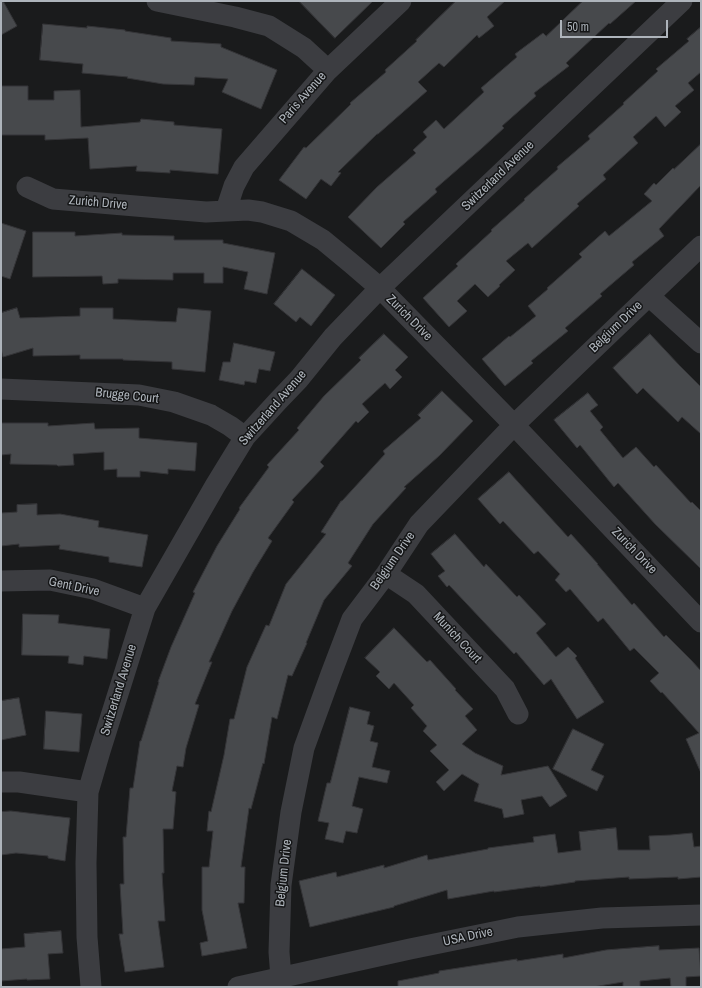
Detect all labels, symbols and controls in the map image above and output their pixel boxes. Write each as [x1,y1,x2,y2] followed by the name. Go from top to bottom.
[562,12,670,38] scale bar
[567,19,589,35] text: 50 m
[276,69,330,127] street label: Paris Avenue
[459,138,537,214] street label: Switzerland Avenue
[68,193,128,213] street label: Zurich Drive
[383,292,435,344] street label: Zurich Drive
[586,298,646,356] street label: Belgium Drive
[236,367,310,449] street label: Switzerland Avenue
[95,385,159,407] street label: Brugge Court
[608,524,660,578] street label: Zurich Drive
[367,529,419,593] street label: Belgium Drive
[47,574,101,600] street label: Gent Drive
[429,609,485,667] street label: Munich Court
[98,642,140,738] street label: Switzerland Avenue
[273,839,295,907] street label: Belgium Drive
[442,924,494,950] street label: USA Drive

